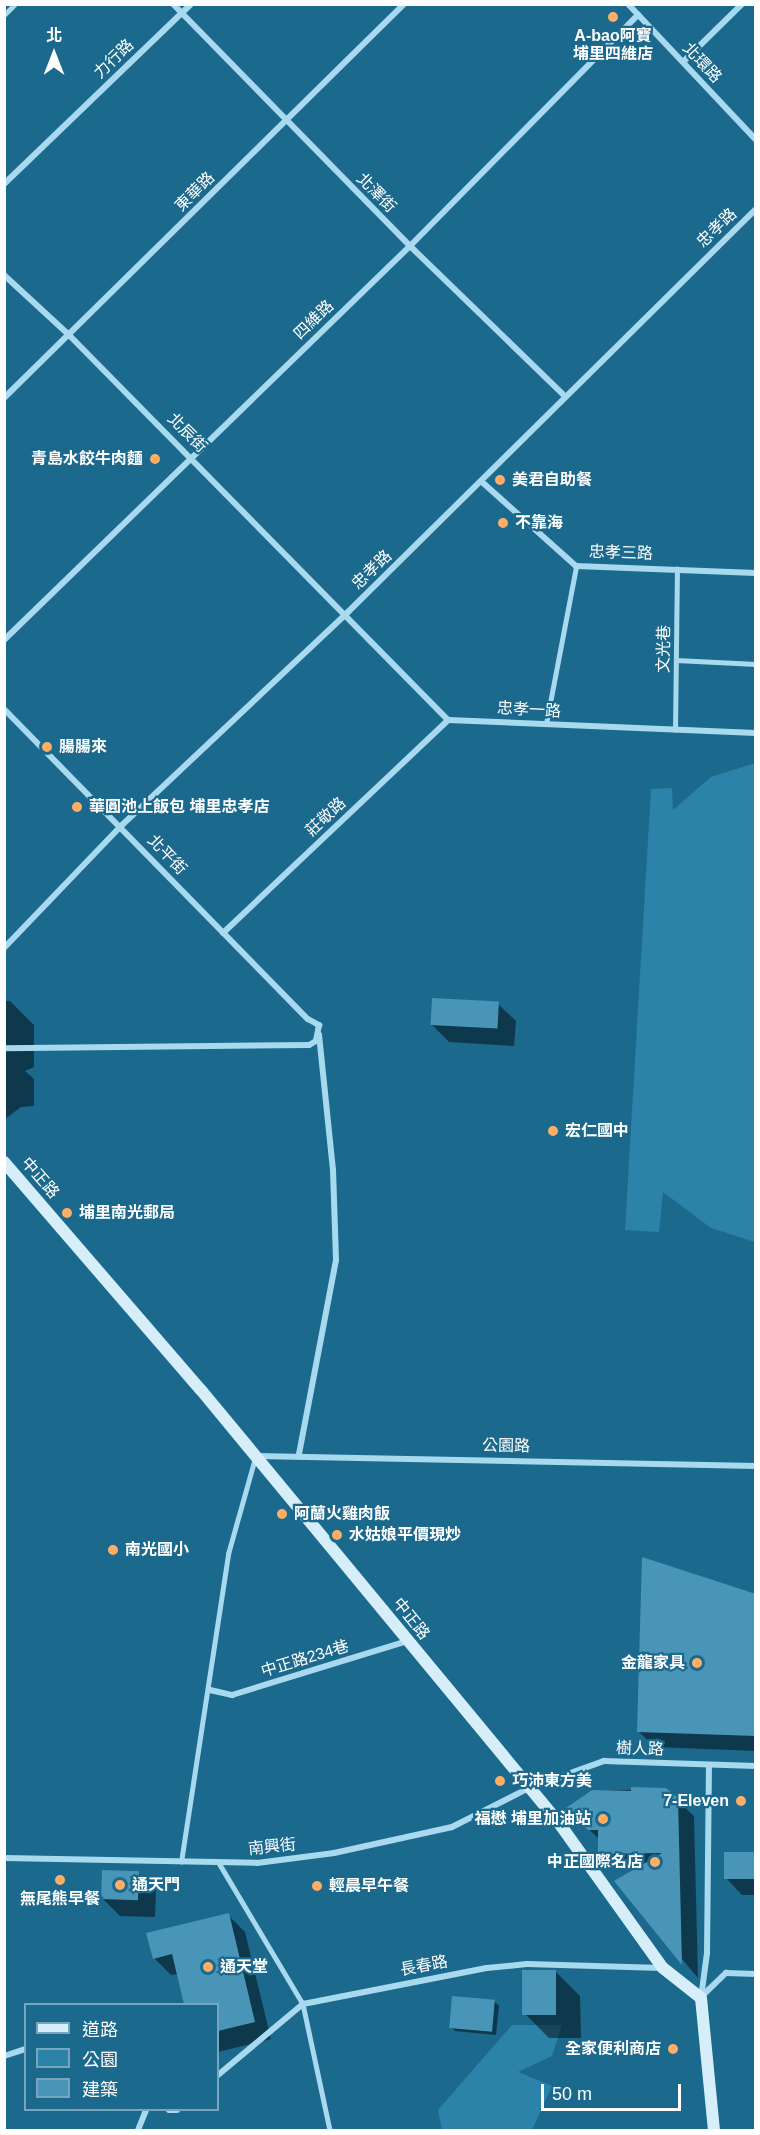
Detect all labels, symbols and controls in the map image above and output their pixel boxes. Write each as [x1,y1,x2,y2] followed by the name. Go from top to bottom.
[606,10,620,24] marker: A-bao阿寶 埔里四維店
[24,24,84,84] north arrow
[573,26,653,64] place label: A-bao阿寶 埔里四維店
[46,27,62,44] text: 北
[90,35,138,83] street label: 力行路
[679,39,725,87] street label: 北環路
[171,168,219,216] street label: 東華路
[352,169,400,217] street label: 北澤街
[693,204,741,252] street label: 忠孝路
[290,296,338,344] street label: 四維路
[163,409,211,457] street label: 北辰街
[31,449,143,469] place label: 青島水餃牛肉麵
[148,452,162,466] marker: 青島水餃牛肉麵
[512,470,592,490] place label: 美君自助餐
[493,473,507,487] marker: 美君自助餐
[515,513,563,533] place label: 不靠海
[496,516,510,530] marker: 不靠海
[589,542,653,564] street label: 忠孝三路
[348,546,396,594] street label: 忠孝路
[654,625,674,673] street label: 文光巷
[497,699,561,721] street label: 忠孝一路
[59,737,107,757] place label: 腸腸來
[40,740,54,754] marker: 腸腸來
[302,794,350,840] street label: 莊敬路
[89,797,269,817] place label: 華圓池上飯包 埔里忠孝店
[70,800,84,814] marker: 華圓池上飯包 埔里忠孝店
[143,831,191,879] street label: 北平街
[565,1121,629,1141] place label: 宏仁國中
[546,1124,560,1138] marker: 宏仁國中
[17,1154,63,1202] street label: 中正路
[79,1203,175,1223] place label: 埔里南光郵局
[60,1206,74,1220] marker: 埔里南光郵局
[482,1436,530,1456] street label: 公園路
[294,1504,390,1524] place label: 阿蘭火雞肉飯
[275,1507,289,1521] marker: 阿蘭火雞肉飯
[349,1525,461,1545] place label: 水姑娘平價現炒
[330,1528,344,1542] marker: 水姑娘平價現炒
[125,1540,189,1560] place label: 南光國小
[106,1543,120,1557] marker: 南光國小
[388,1594,434,1644] street label: 中正路
[259,1637,351,1681] street label: 中正路234巷
[621,1653,685,1673] place label: 金龍家具
[690,1656,704,1670] marker: 金龍家具
[616,1739,664,1759] street label: 樹人路
[512,1771,592,1791] place label: 巧沛東方美
[493,1774,507,1788] marker: 巧沛東方美
[663,1791,729,1811] place label: 7-Eleven
[734,1794,748,1808] marker: 7-Eleven
[475,1809,591,1829] place label: 福懋 埔里加油站
[596,1812,610,1826] marker: 福懋 埔里加油站
[247,1835,297,1859] street label: 南興街
[547,1852,643,1872] place label: 中正國際名店
[648,1855,662,1869] marker: 中正國際名店
[53,1873,67,1887] marker: 無尾熊早餐
[132,1875,180,1895] place label: 通天門
[329,1876,409,1896] place label: 輕晨早午餐
[113,1878,127,1892] marker: 通天門
[310,1879,324,1893] marker: 輕晨早午餐
[20,1889,100,1909] place label: 無尾熊早餐
[399,1952,449,1980] street label: 長春路
[220,1957,268,1977] place label: 通天堂
[201,1960,215,1974] marker: 通天堂
[24,2003,219,2111] legend
[82,2020,118,2040] text: 道路
[565,2039,661,2059] place label: 全家便利商店
[666,2042,680,2056] marker: 全家便利商店
[82,2050,118,2070] text: 公園
[544,2072,684,2110] scale bar
[82,2080,118,2100] text: 建築
[552,2084,592,2104] text: 50 m

